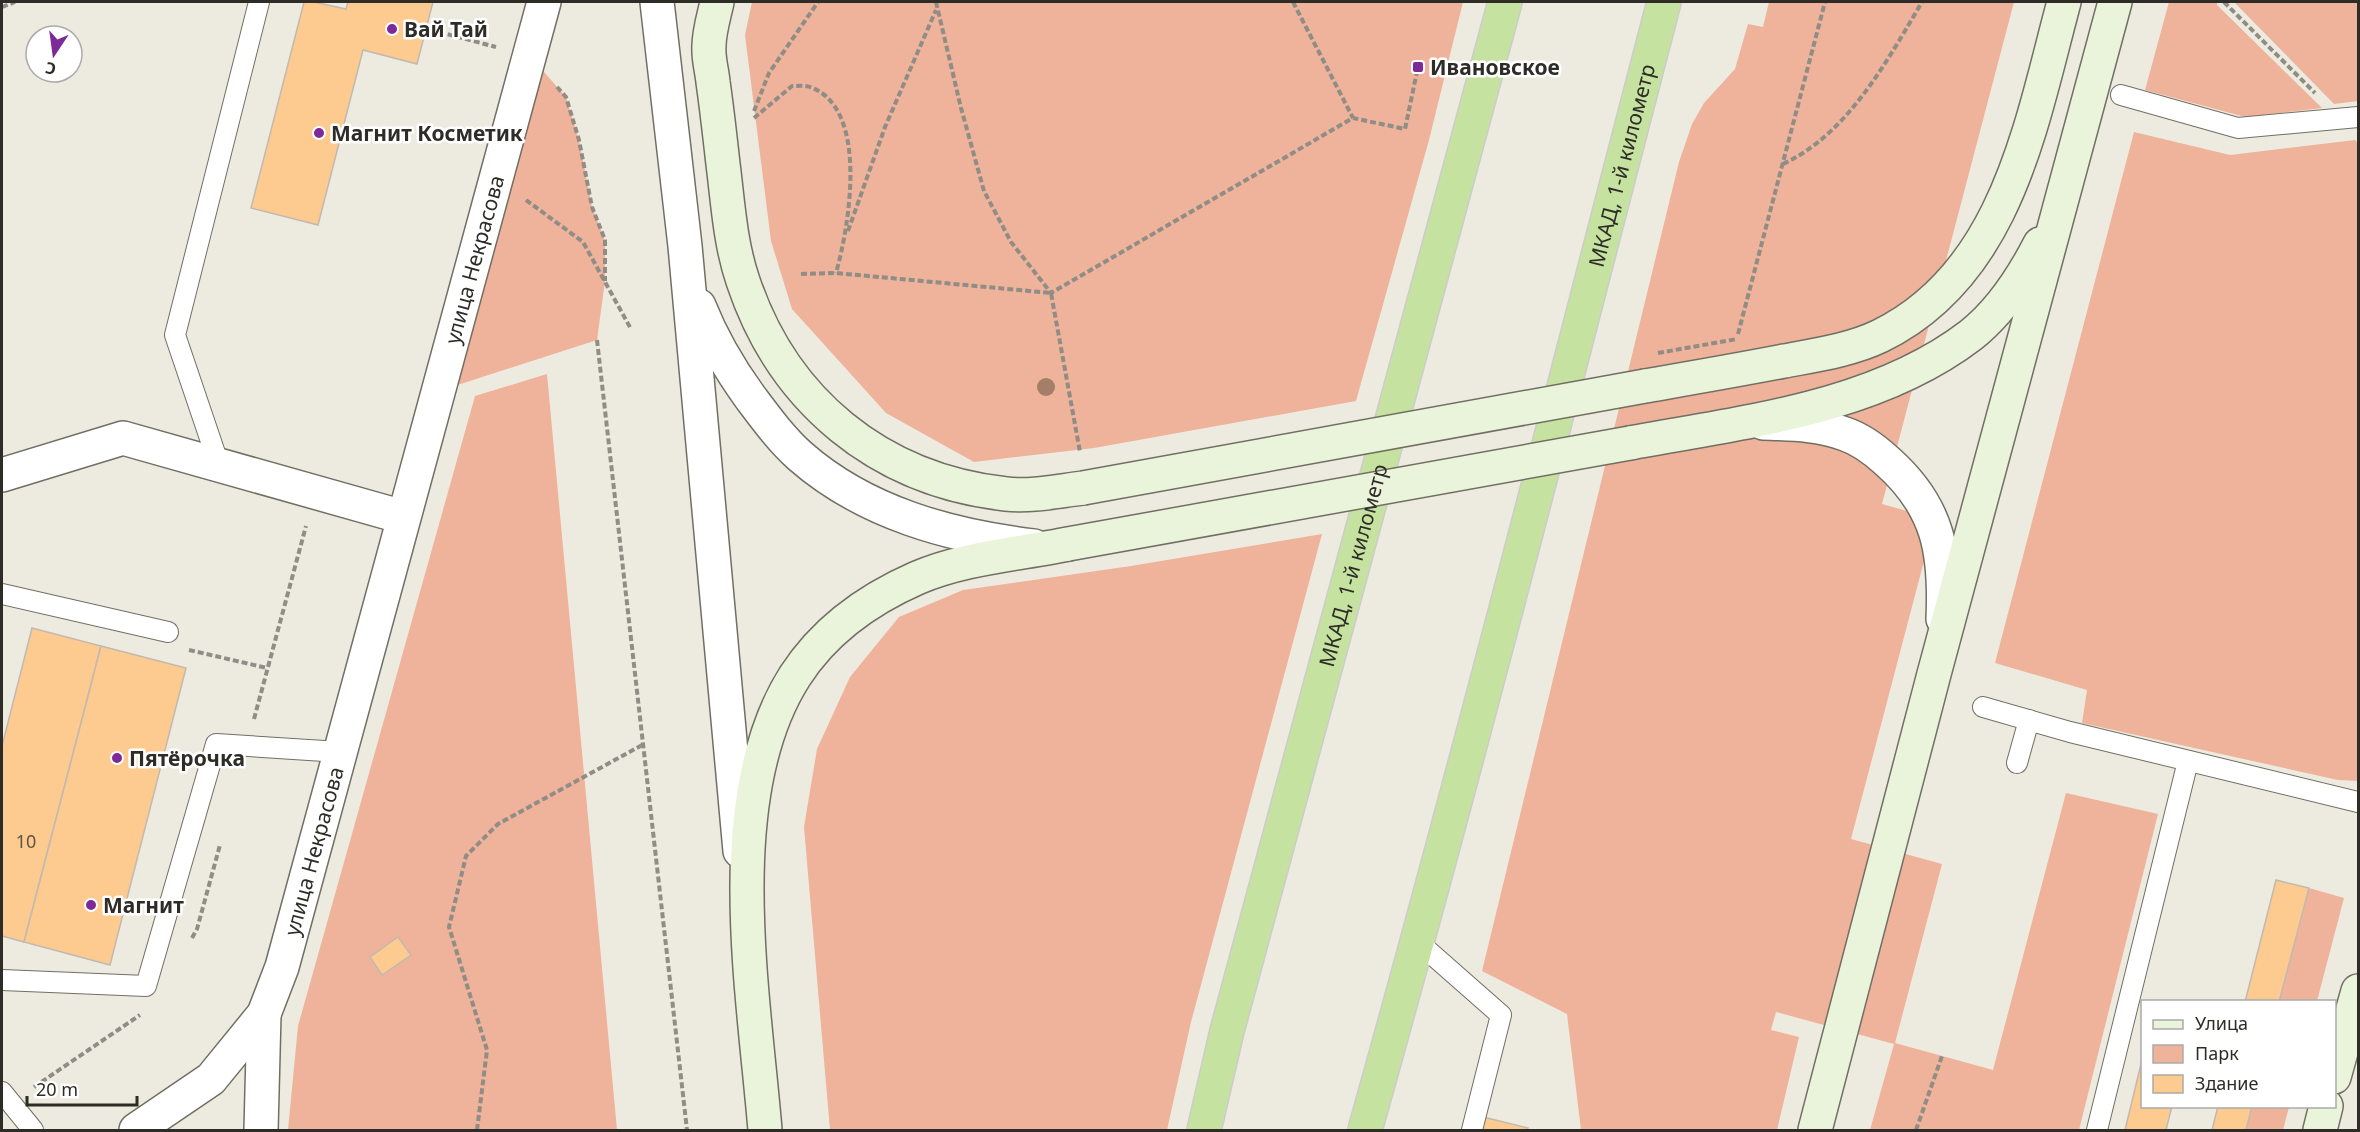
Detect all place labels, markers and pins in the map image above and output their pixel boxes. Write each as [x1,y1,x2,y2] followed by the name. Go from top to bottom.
[404,15,488,43] place label: Вай Тай
[385,22,399,36] marker: Вай Тай
[1430,53,1560,81] place label: Ивановское
[1411,60,1425,74] marker: Ивановское
[331,119,523,147] place label: Магнит Косметик
[312,126,326,140] marker: Магнит Косметик
[129,744,245,772] place label: Пятёрочка
[110,751,124,765] marker: Пятёрочка
[103,891,184,919] place label: Магнит
[84,898,98,912] marker: Магнит

